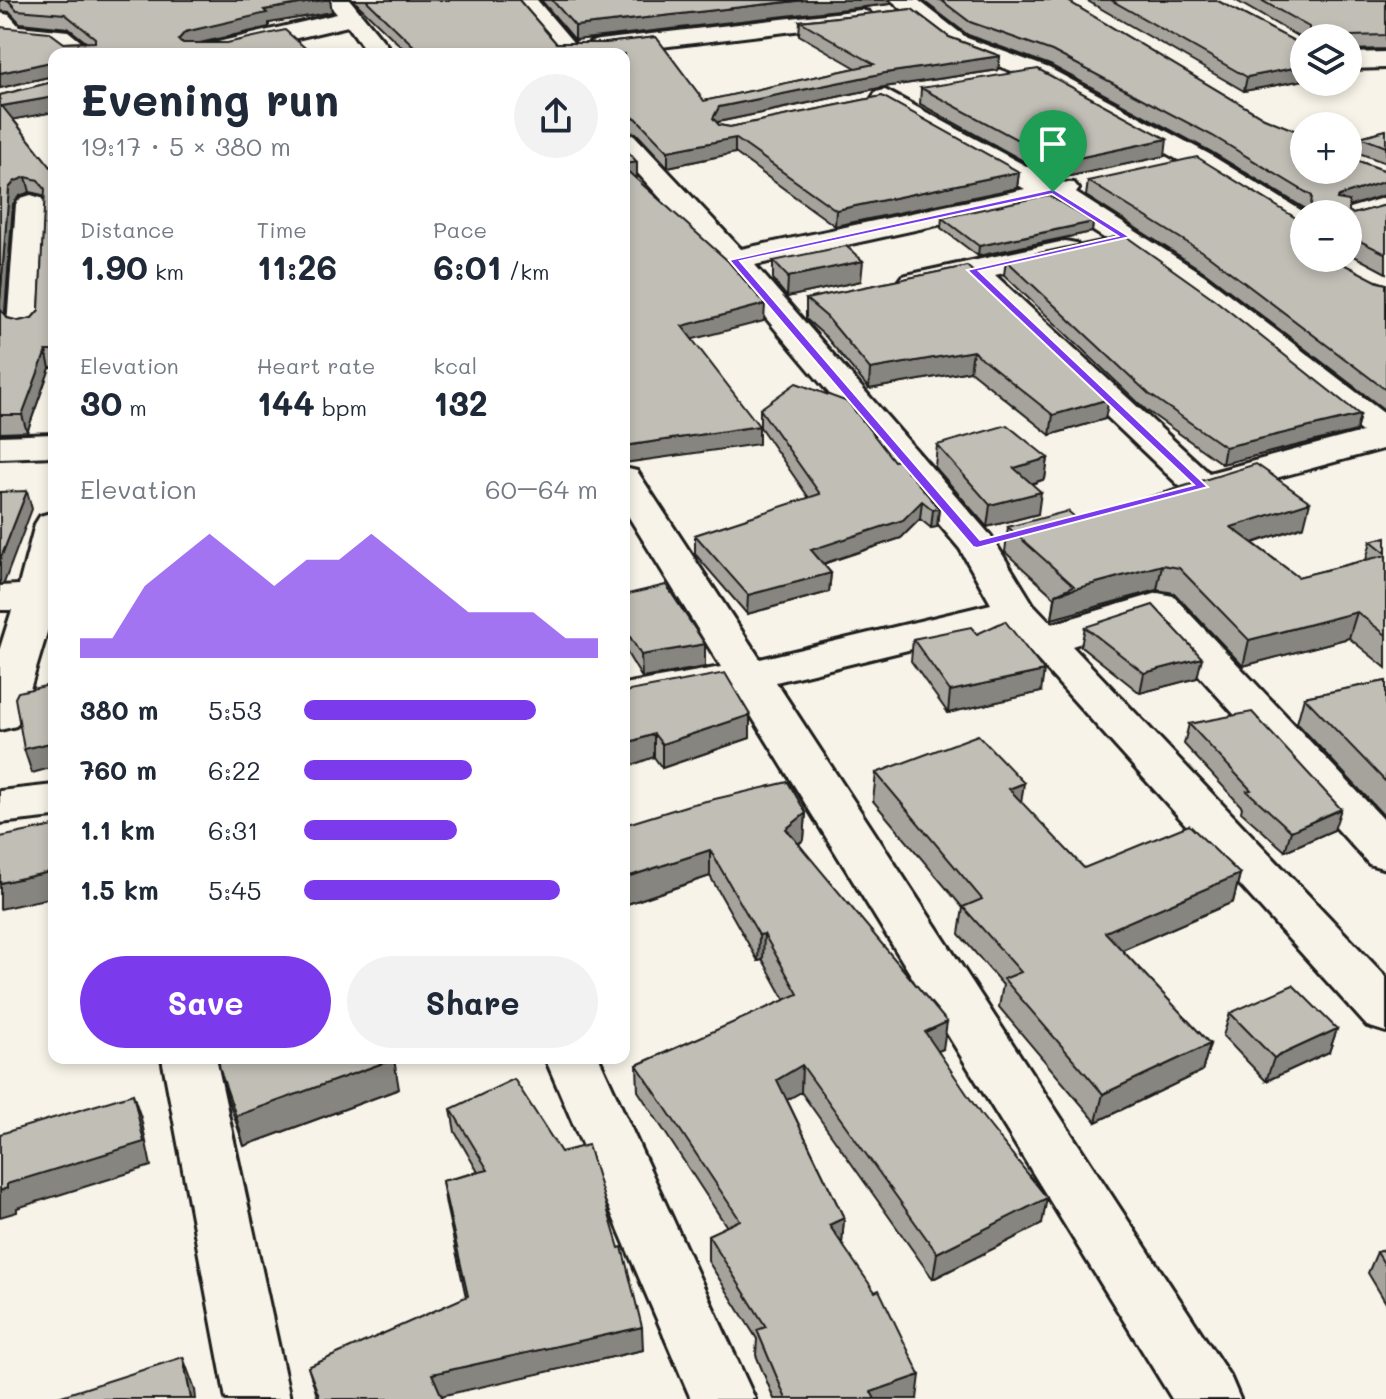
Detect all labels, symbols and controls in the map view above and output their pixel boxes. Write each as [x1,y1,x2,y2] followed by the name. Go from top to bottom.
[1290,24,1362,272] map controls
[1290,24,1362,96] button: layers
[80,70,339,127] text: Evening run
[514,74,598,158] button: share
[1019,110,1087,192] pin
[1290,112,1362,184] button: +
[1031,122,1075,166] icon: arrive
[80,129,291,163] text: 19:17 · 5 × 380 m
[1290,200,1362,272] button: −
[80,215,175,244] text: Distance
[257,215,307,244] text: Time
[433,215,487,244] text: Pace
[80,244,148,289] text: 1.90
[257,244,337,289] text: 11:26
[433,244,502,289] text: 6:01
[148,257,184,286] text: km
[502,257,549,286] text: /km
[80,351,179,380] text: Elevation
[257,351,375,380] text: Heart rate
[433,351,477,380] text: kcal
[80,380,122,425] text: 30
[257,380,315,425] text: 144
[433,380,488,425] text: 132
[122,393,147,422] text: m
[315,393,367,422] text: bpm
[80,472,197,506] text: Elevation
[485,472,598,506] text: 60–64 m
[80,693,158,727] text: 380 m
[208,693,262,727] text: 5:53
[80,753,157,787] text: 760 m
[208,753,261,787] text: 6:22
[80,813,155,847] text: 1.1 km
[208,813,259,847] text: 6:31
[80,873,159,907] text: 1.5 km
[208,873,262,907] text: 5:45
[80,956,331,1048] button: Save
[347,956,598,1048] button: Share

